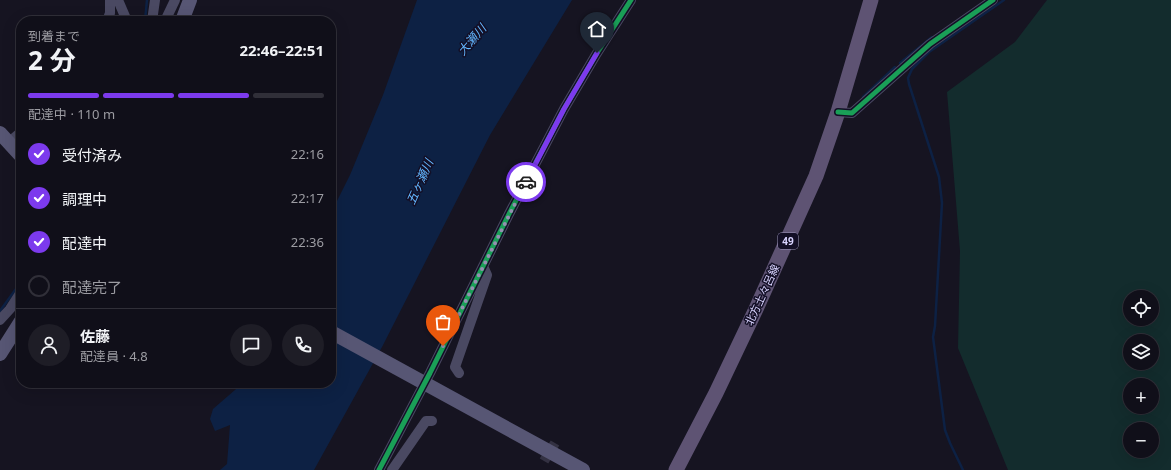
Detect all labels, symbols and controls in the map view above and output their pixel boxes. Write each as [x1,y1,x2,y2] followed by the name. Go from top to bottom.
[580,12,614,53] pin
[586,18,608,40] icon: home
[453,19,491,59] water label: 大瀬川
[28,27,80,45] text: 到着まで
[239,40,324,60] text: 22:46–22:51
[28,42,76,78] text: 2 分
[28,105,115,123] text: 配達中 · 110 m
[28,143,50,165] icon: check
[62,145,122,165] text: 受付済み
[291,145,324,163] text: 22:16
[402,155,438,207] water label: 五ヶ瀬川
[506,162,546,202] courier
[515,171,537,193] icon: car
[28,187,50,209] icon: check
[62,189,107,209] text: 調理中
[291,189,324,207] text: 22:17
[28,231,50,253] icon: check
[62,233,107,253] text: 配達中
[291,233,324,251] text: 22:36
[778,233,798,249] road number: 49
[741,262,782,328] street label: 北方土々呂線
[62,277,122,297] text: 配達完了
[1123,290,1159,458] map controls
[1123,290,1159,326] button: locate
[426,305,460,346] pin
[432,311,454,333] icon: bag
[28,324,70,366] button: person
[230,324,272,366] button: chat
[282,324,324,366] button: phone
[80,326,110,346] text: 佐藤
[1123,334,1159,370] button: layers
[80,347,148,365] text: 配達員 · 4.8
[1123,378,1159,414] button: +
[1123,422,1159,458] button: −

